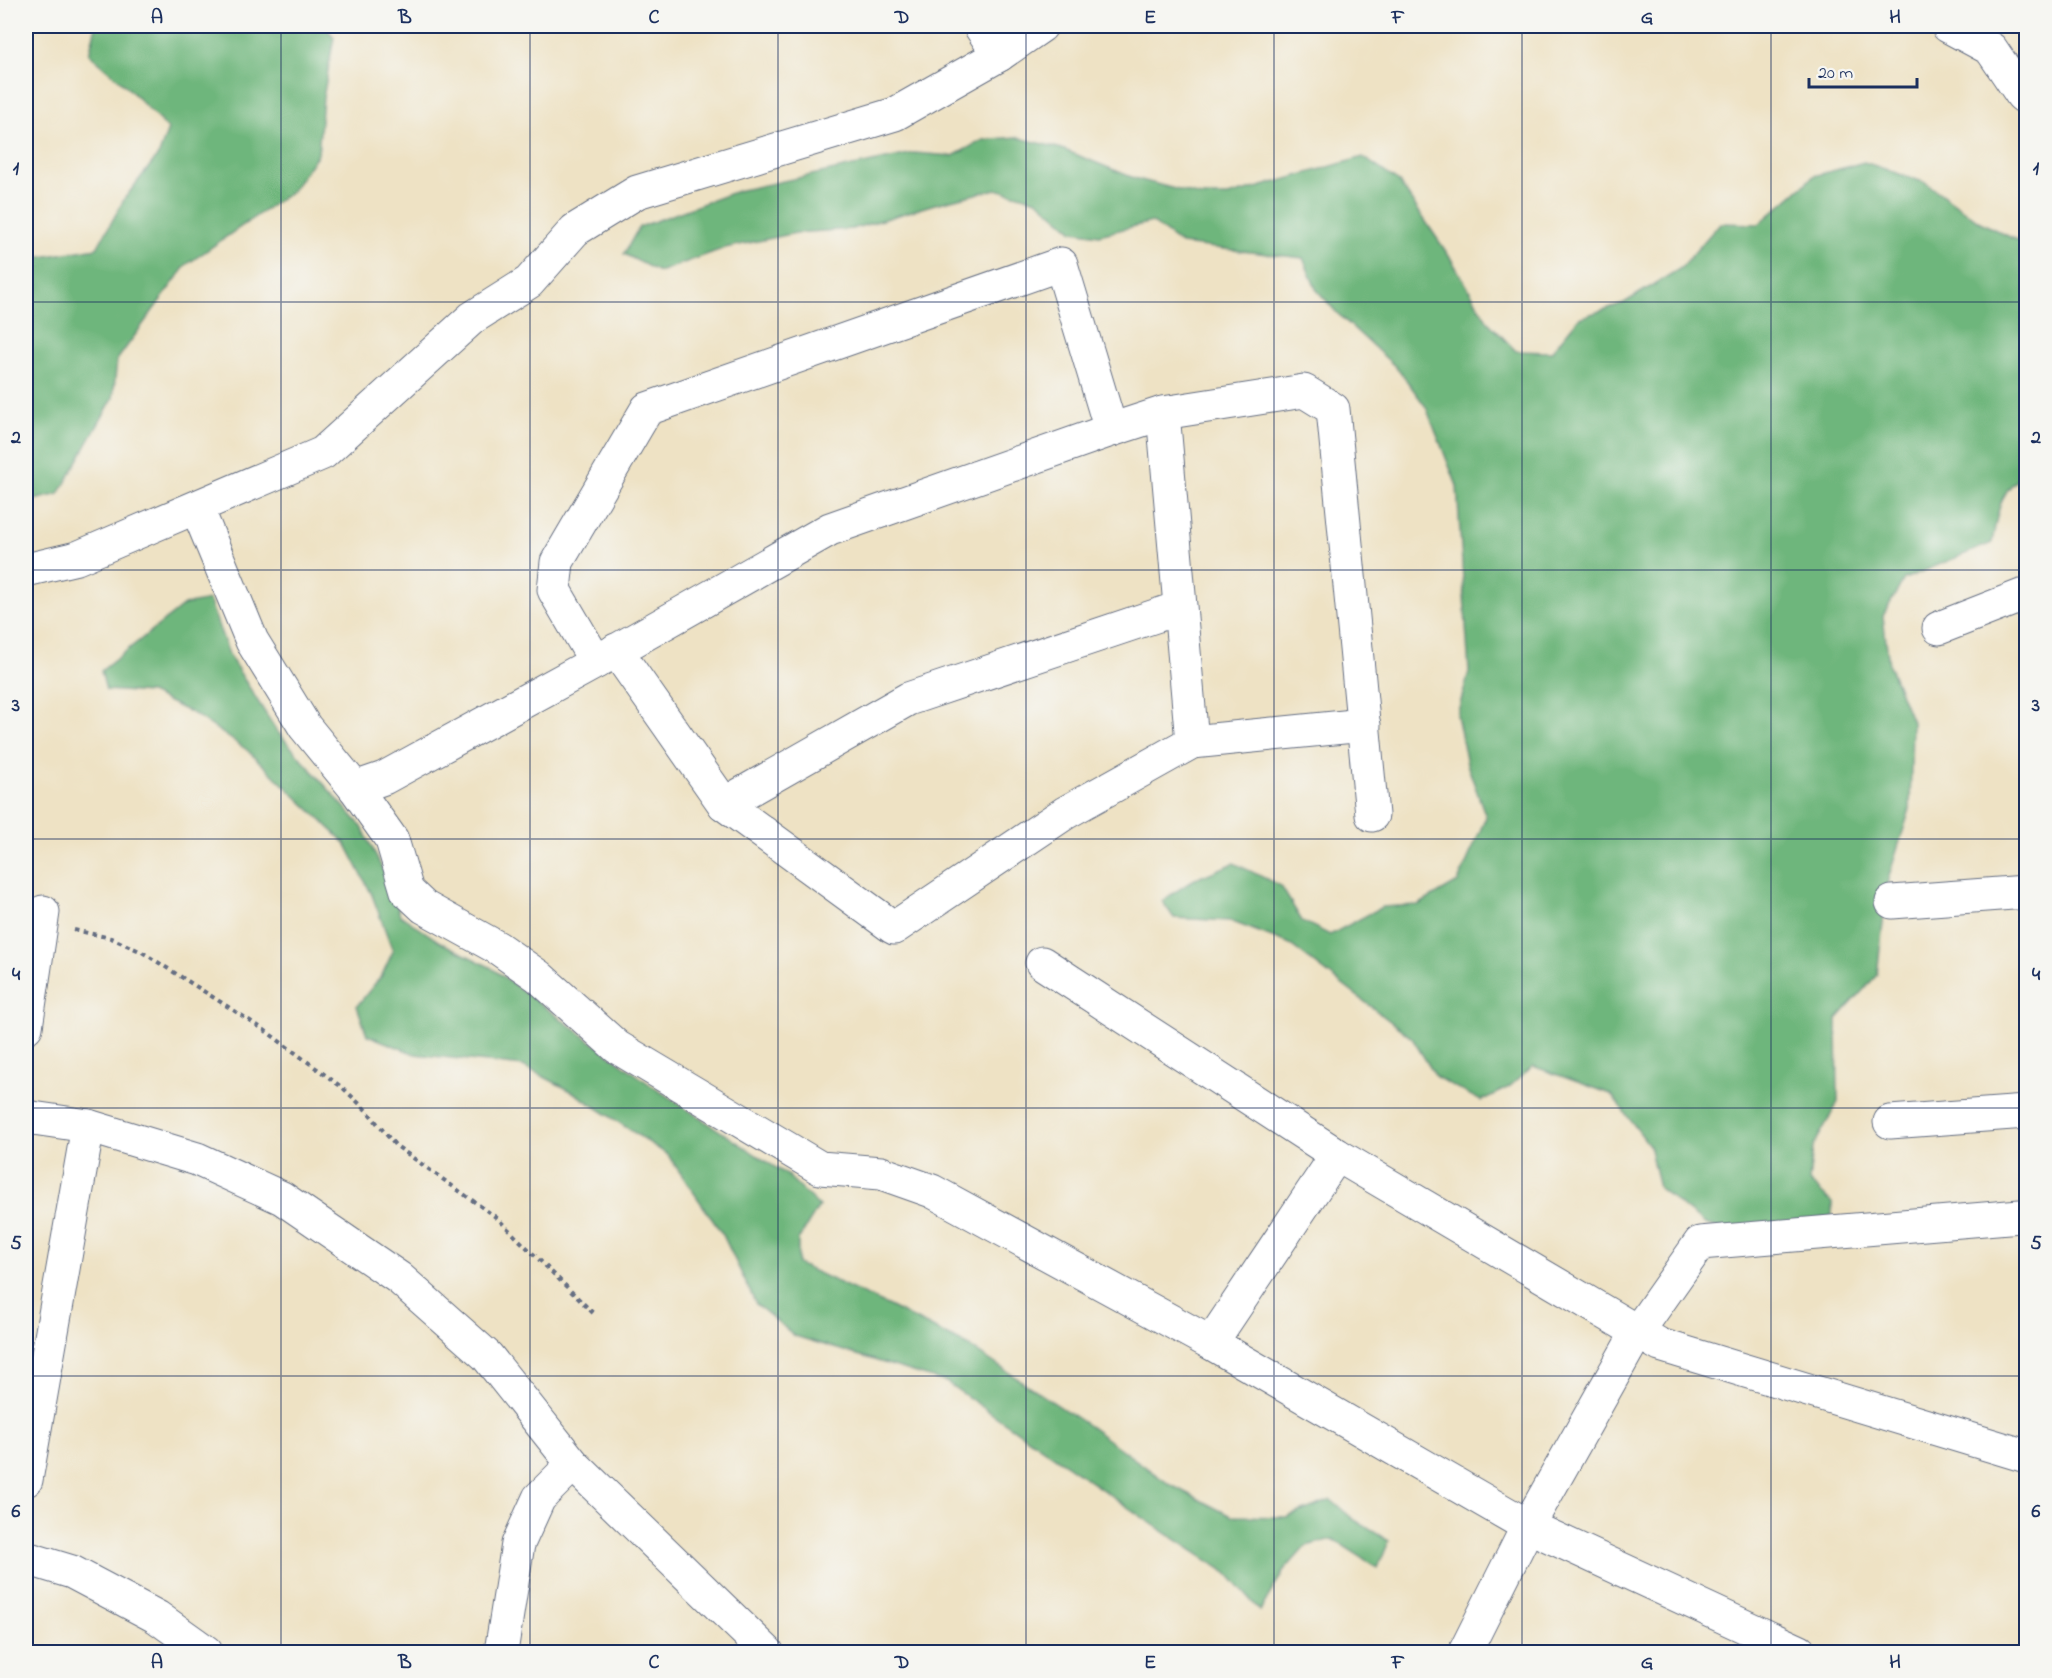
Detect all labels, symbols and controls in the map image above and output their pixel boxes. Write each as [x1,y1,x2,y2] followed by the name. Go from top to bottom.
[151,4,163,33] text: A
[397,4,412,33] text: B
[649,4,660,33] text: C
[894,4,909,33] text: D
[1144,4,1156,33] text: E
[1391,4,1405,33] text: F
[1641,4,1654,33] text: G
[1889,4,1901,33] text: H
[1809,51,1917,89] scale bar
[1818,61,1853,87] text: 20 m
[13,155,20,184] text: 1
[2033,155,2040,184] text: 1
[10,424,21,453] text: 2
[2030,424,2041,453] text: 2
[11,692,20,721] text: 3
[2031,692,2040,721] text: 3
[12,961,21,990] text: 4
[2032,961,2041,990] text: 4
[10,1230,22,1259] text: 5
[2030,1230,2042,1259] text: 5
[12,1498,21,1527] text: 6
[2032,1498,2041,1527] text: 6
[151,1649,163,1678] text: A
[397,1649,412,1678] text: B
[649,1649,660,1678] text: C
[894,1649,909,1678] text: D
[1144,1649,1156,1678] text: E
[1391,1649,1405,1678] text: F
[1641,1649,1654,1678] text: G
[1889,1649,1901,1678] text: H

